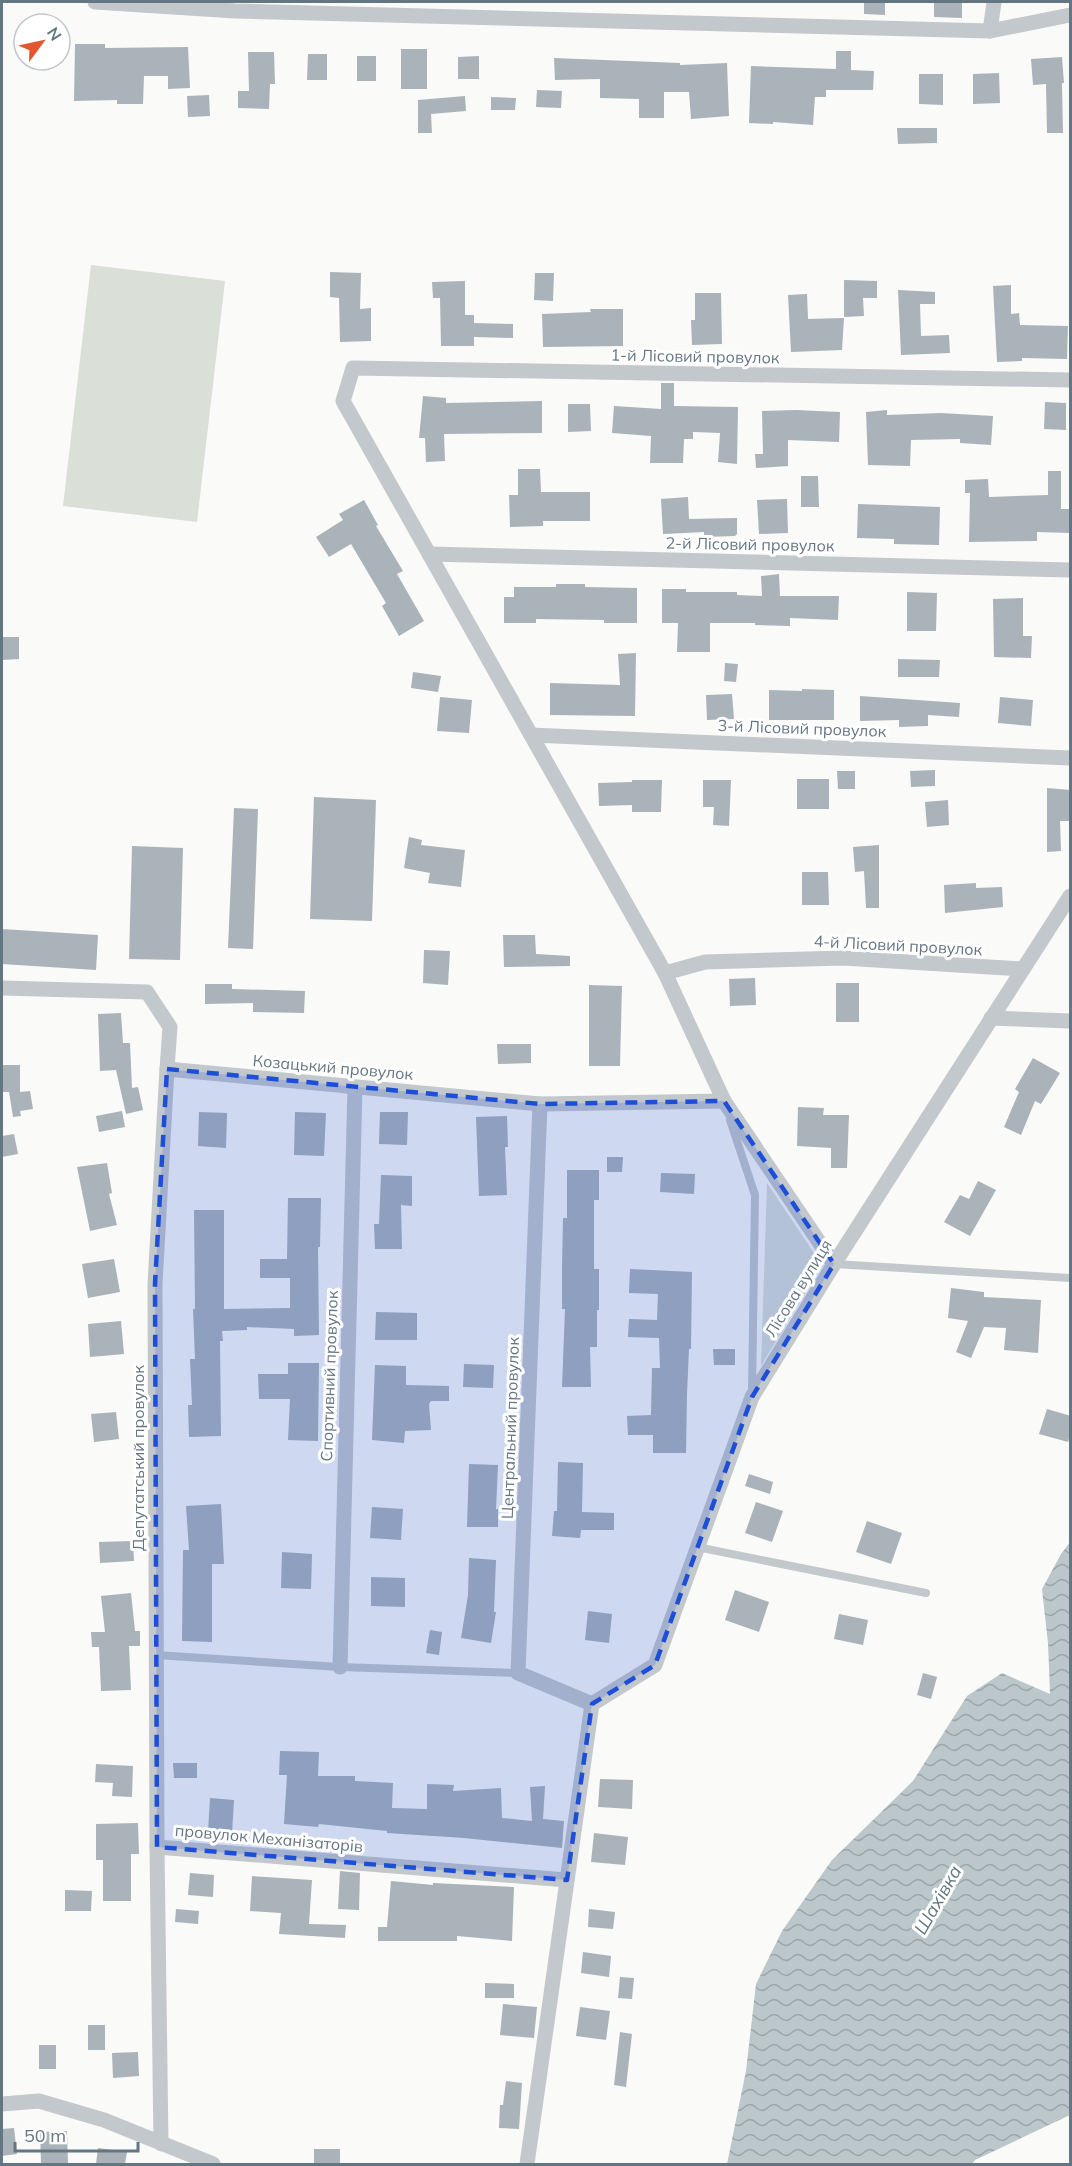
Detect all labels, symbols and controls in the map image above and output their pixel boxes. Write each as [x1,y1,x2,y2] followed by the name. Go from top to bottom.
[12,12,72,72] north arrow
[43,23,66,44] text: N
[610,345,780,367] street label: 1-й Лісовий провулок
[665,533,835,555] street label: 2-й Лісовий провулок
[717,715,887,741] street label: 3-й Лісовий провулок
[813,931,983,959] street label: 4-й Лісовий провулок
[252,1050,414,1084] street label: Козацький провулок
[760,1236,836,1340] street label: Лісова вулиця
[316,1290,342,1462] street label: Спортивний провулок
[497,1336,523,1519] street label: Центральний провулок
[128,1365,148,1551] street label: Депутатський провулок
[174,1820,364,1856] street label: провулок Механізаторів
[909,1861,966,1938] water label: Шахівка
[15,2115,138,2153] scale bar
[24,2124,66,2147] text: 50 m

